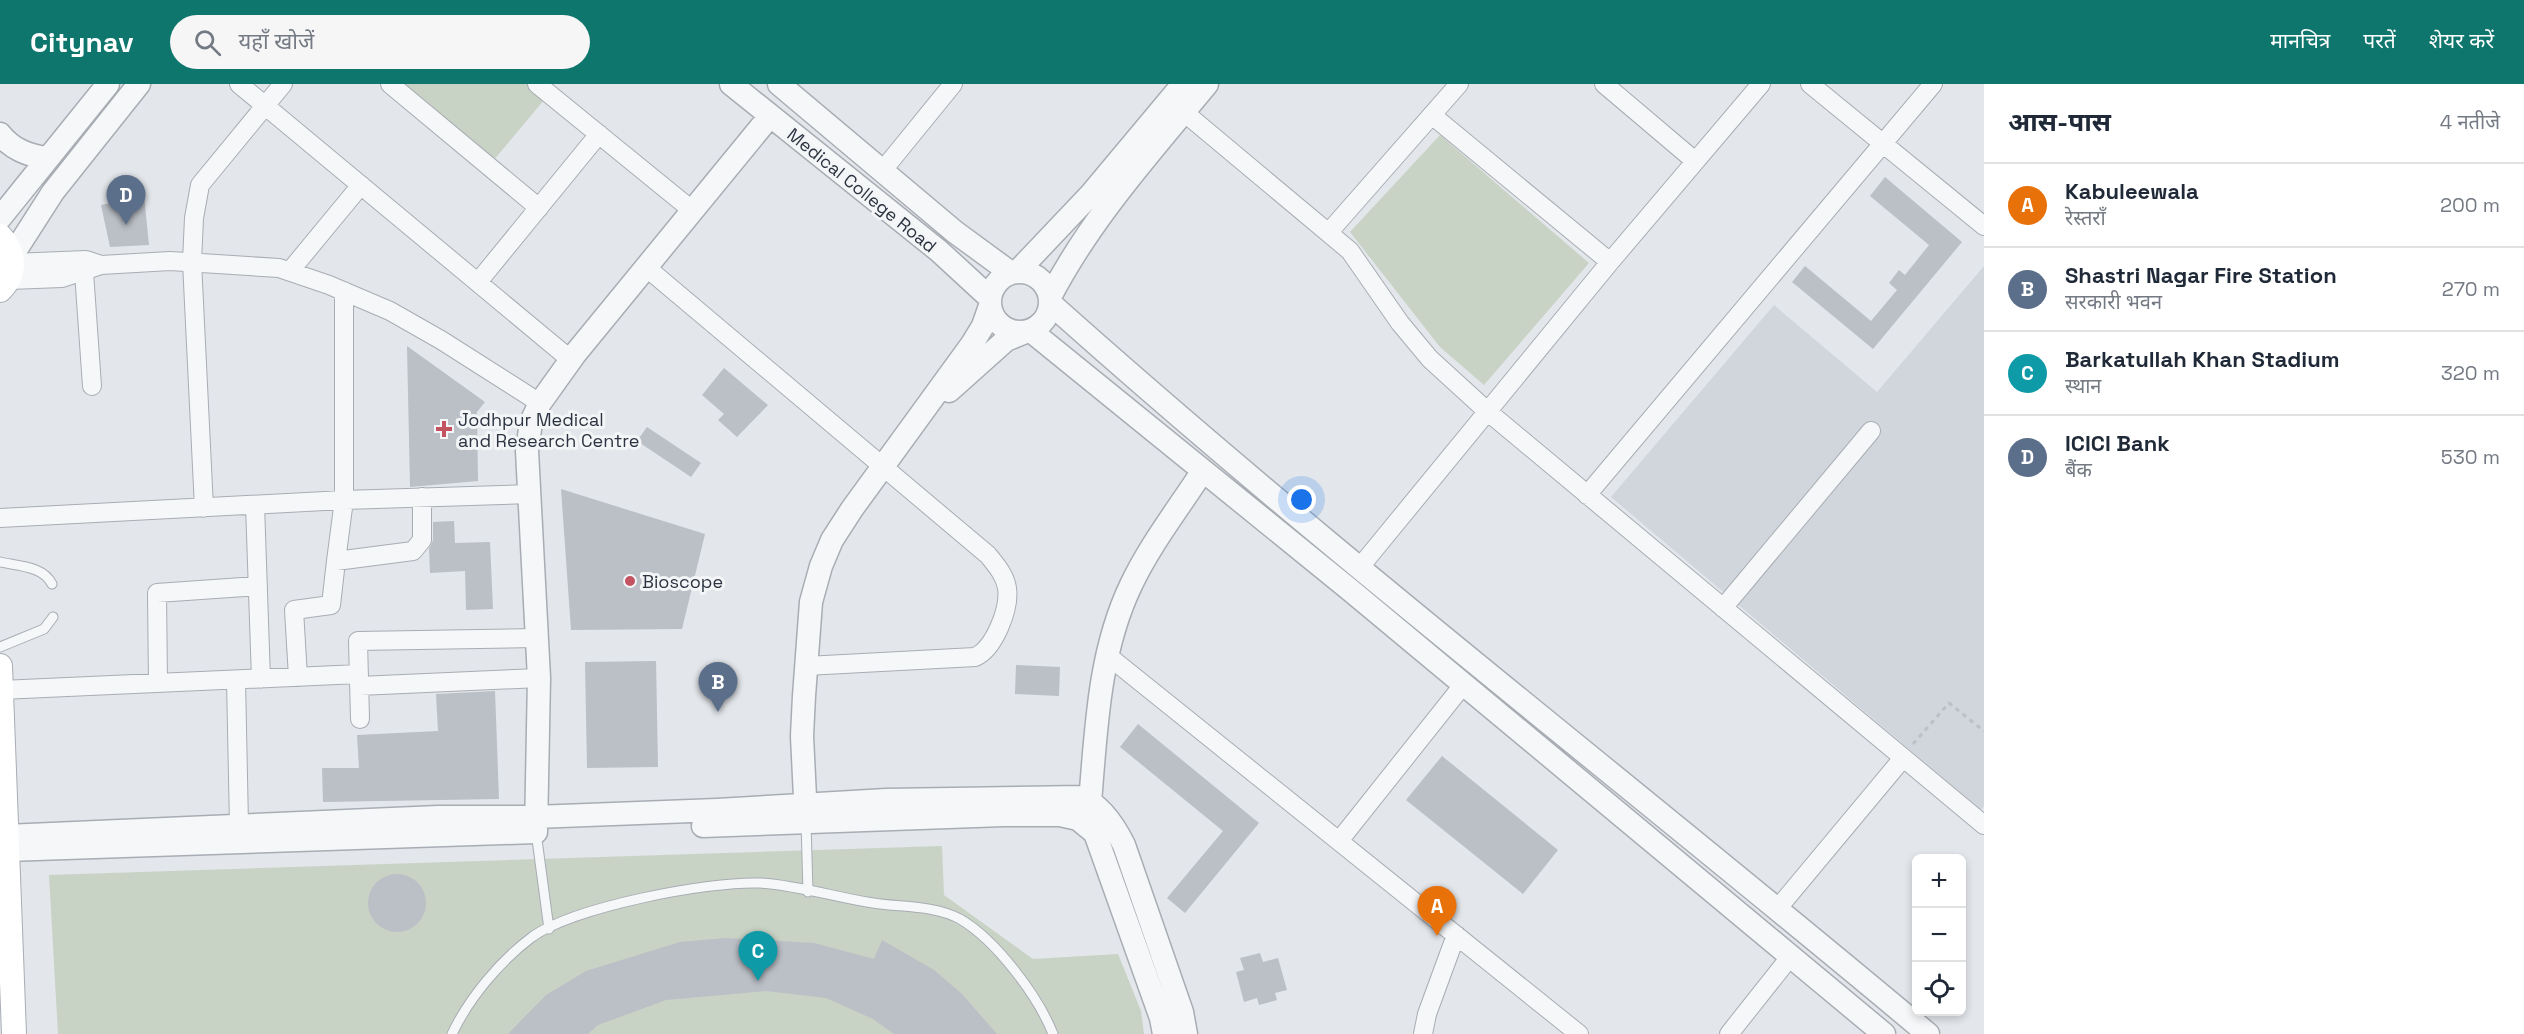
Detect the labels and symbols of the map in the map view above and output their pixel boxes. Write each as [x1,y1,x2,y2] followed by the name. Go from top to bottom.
[783,123,941,257] street label: Medical College Road
[106,176,146,225] pin: D
[458,408,639,452] place label: Jodhpur Medical and Research Centre
[435,420,453,438] marker: Jodhpur Medical and Research Centre
[1287,485,1316,514] your location
[642,570,723,593] place label: Bioscope
[623,574,637,588] marker: Bioscope
[698,662,738,712] pin: B
[1418,886,1456,936] pin: A
[738,932,777,981] pin: C

